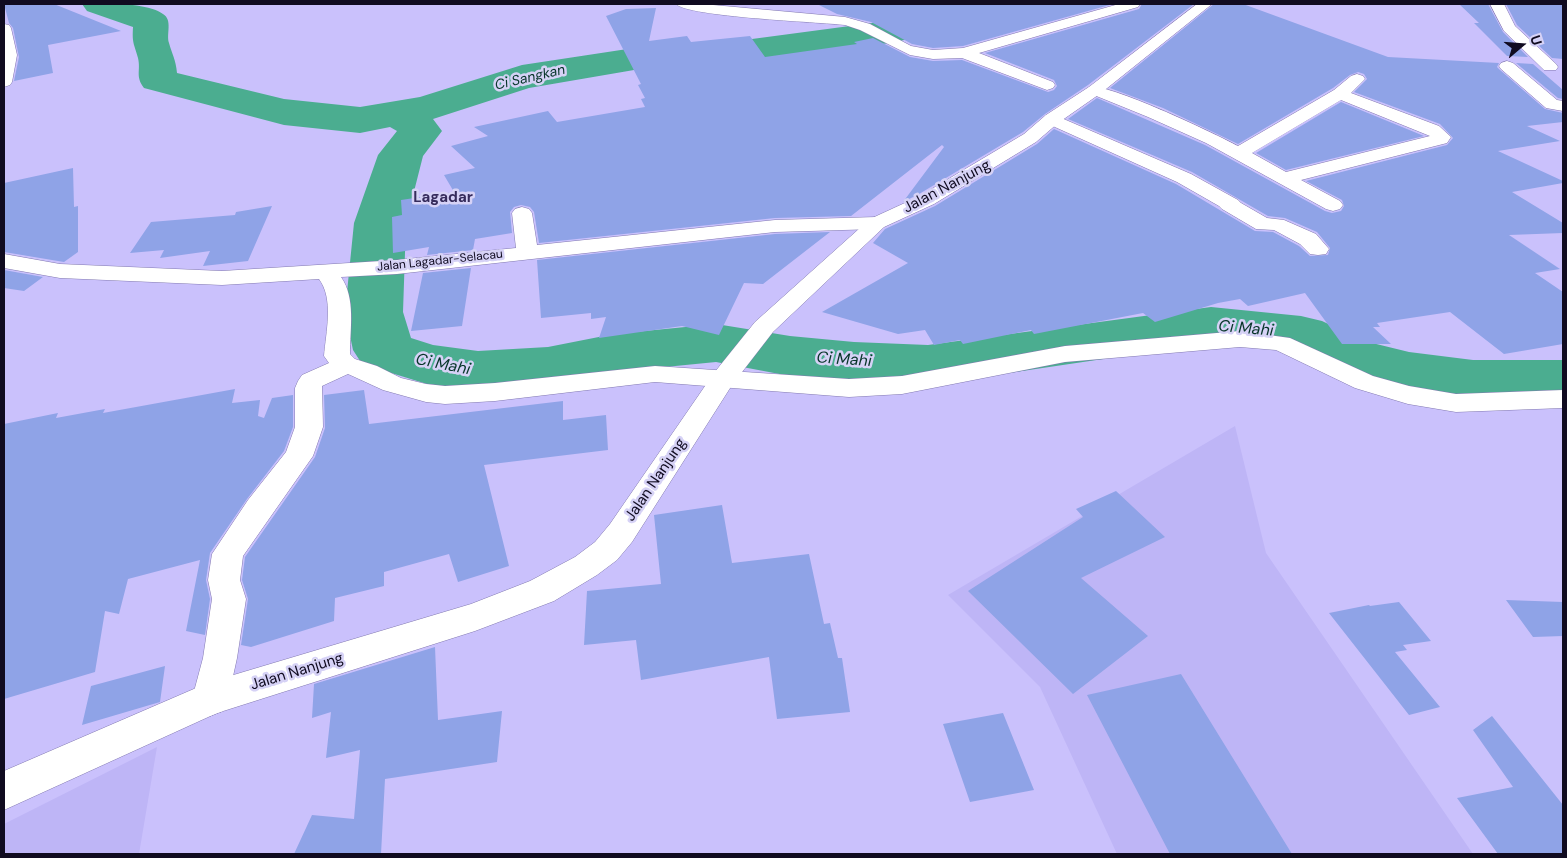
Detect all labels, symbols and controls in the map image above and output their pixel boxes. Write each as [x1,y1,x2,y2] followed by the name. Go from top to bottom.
[1497,20,1547,70] north arrow
[1526,33,1546,48] text: U
[493,62,567,94] water label: Ci Sangkan
[900,156,994,218] street label: Jalan Nanjung
[413,189,473,207] district label: Lagadar
[377,247,503,275] street label: Jalan Lagadar-Selacau
[1218,317,1274,341] water label: Ci Mahi
[816,348,872,372] water label: Ci Mahi
[414,350,472,380] water label: Ci Mahi
[622,435,690,525] street label: Jalan Nanjung
[248,649,346,695] street label: Jalan Nanjung

